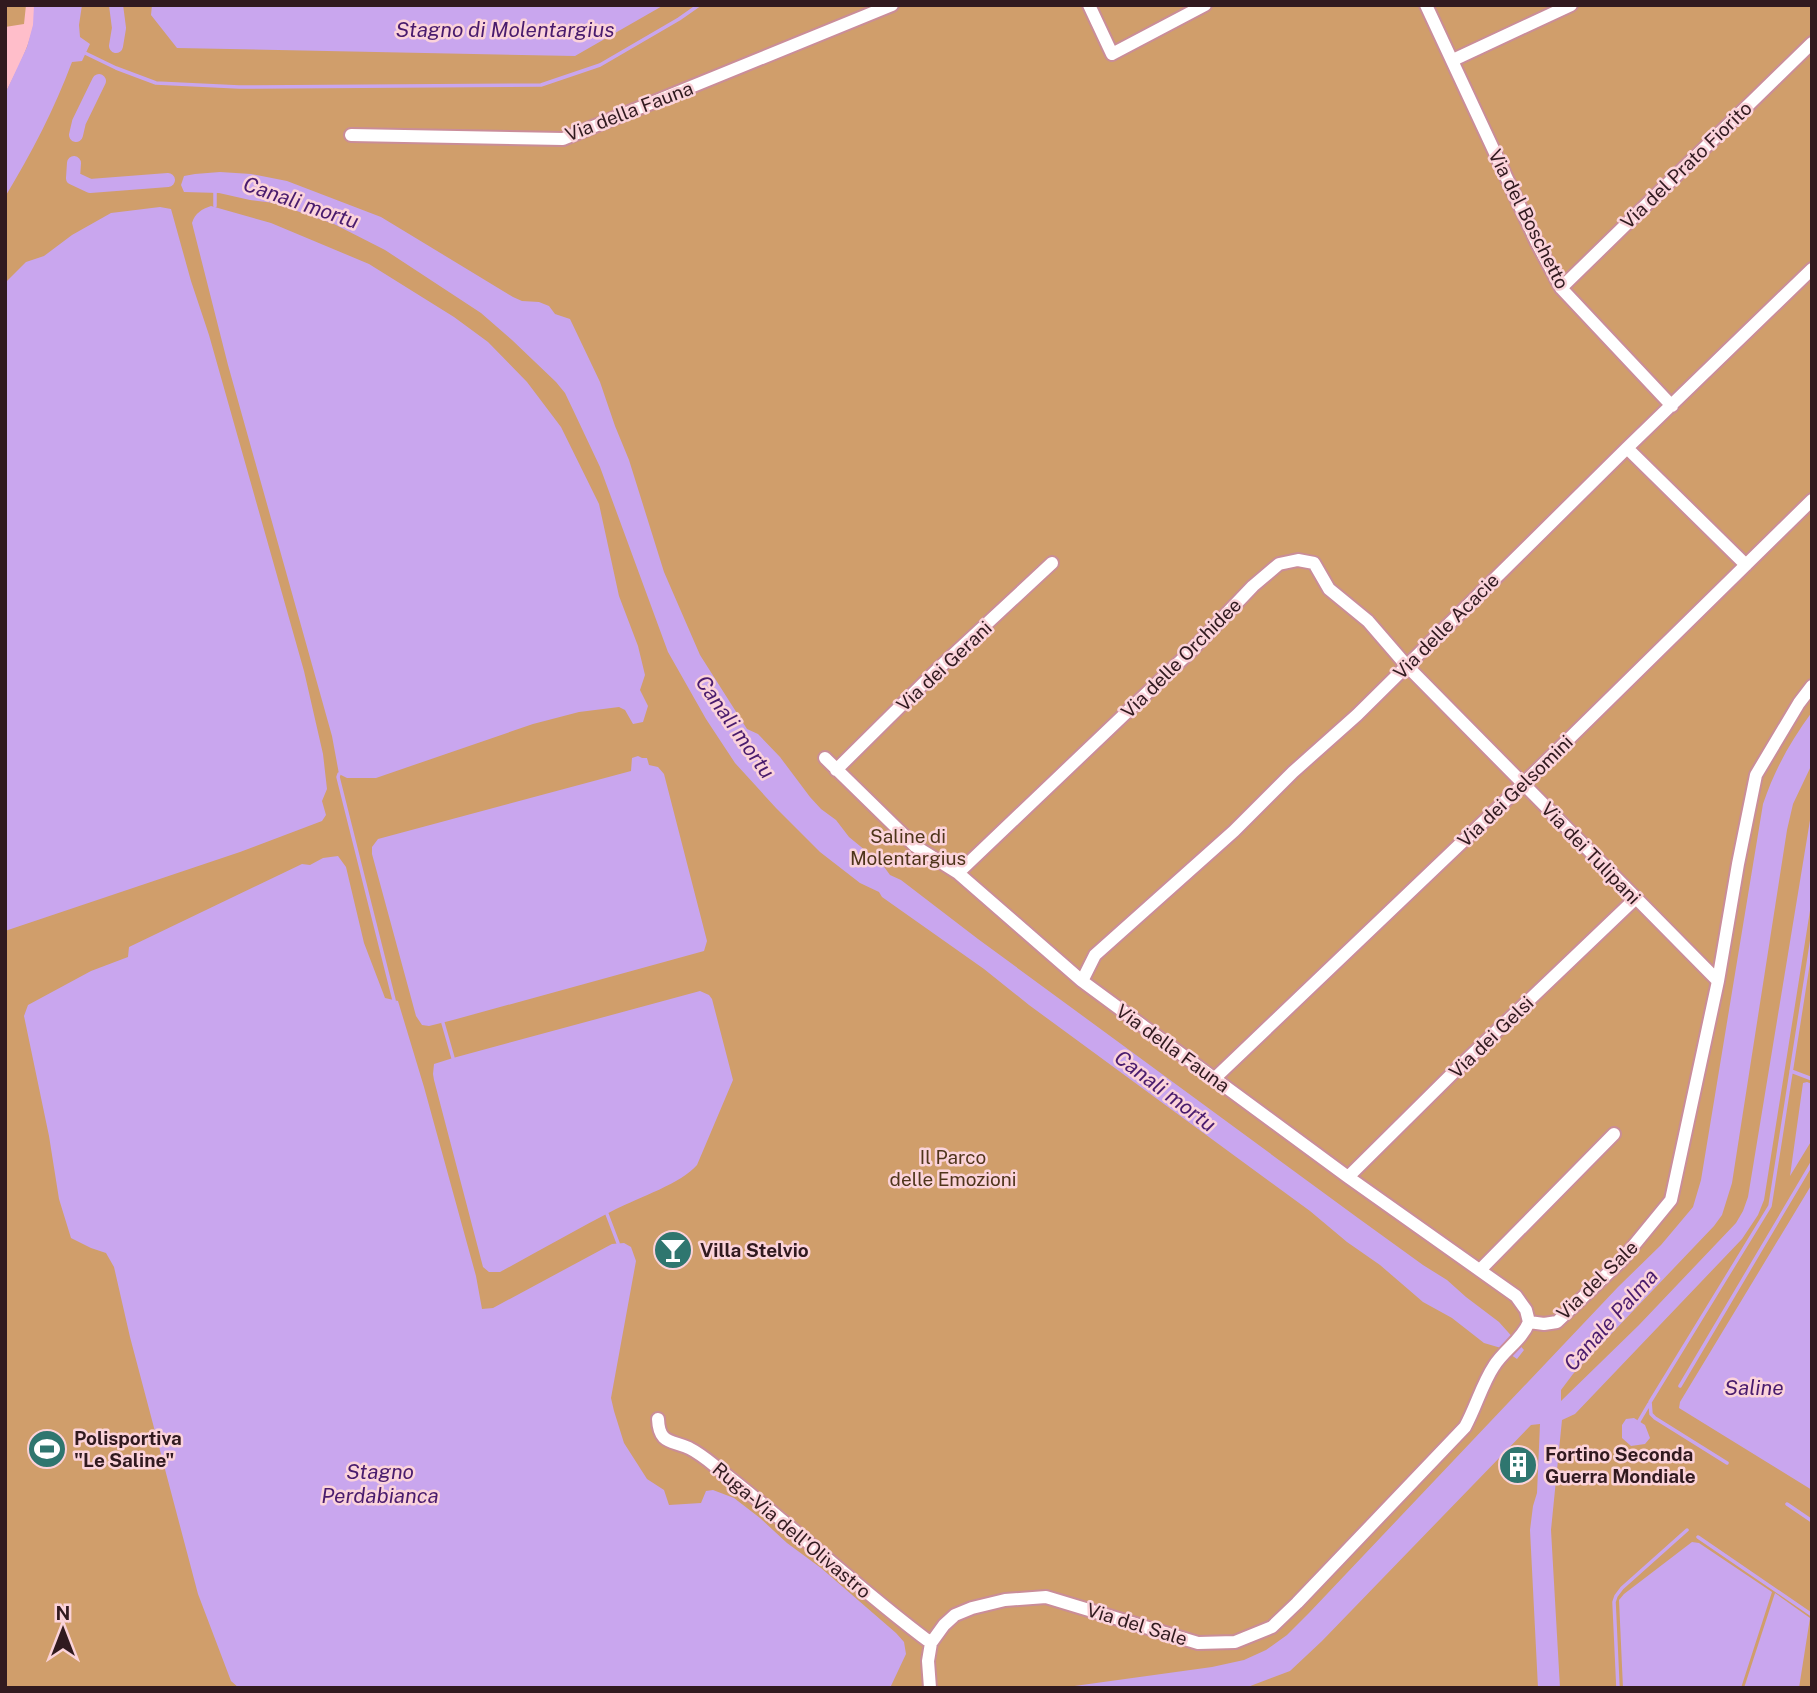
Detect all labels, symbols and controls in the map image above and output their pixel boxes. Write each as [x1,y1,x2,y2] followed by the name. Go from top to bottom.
[395,17,615,42] water label: Stagno di Molentargius
[562,77,696,145] street label: Via della Fauna
[1616,97,1756,233] street label: Via del Prato Fiorito
[1484,146,1574,292] street label: Via del Boschetto
[240,171,362,234] water label: Canali mortu
[1389,569,1503,683] street label: Via delle Acacie
[1117,594,1245,722] street label: Via delle Orchidee
[892,616,996,716] street label: Via dei Gerani
[691,670,780,783] water label: Canali mortu
[1453,731,1577,851] street label: Via dei Gelsomini
[1537,798,1645,908] street label: Via dei Tulipani
[850,825,966,869] park label: Saline di Molentargius
[1444,991,1538,1083] street label: Via dei Gelsi
[1112,999,1234,1097] street label: Via della Fauna
[1110,1044,1221,1137] water label: Canali mortu
[890,1146,1016,1190] park label: Il Parco delle Emozioni
[652,1229,694,1271] bar icon: Villa Stelvio
[1552,1236,1642,1324] street label: Via del Sale
[700,1239,809,1261] place label: Villa Stelvio
[1558,1264,1663,1376] water label: Canale Palma
[1724,1375,1784,1400] water label: Saline
[74,1427,182,1471] place label: Polisportiva "Le Saline"
[26,1428,68,1470] sports icon: Polisportiva "Le Saline"
[1545,1443,1696,1487] place label: Fortino Seconda Guerra Mondiale
[1497,1444,1539,1486] building icon: Fortino Seconda Guerra Mondiale
[708,1457,876,1603] street label: Ruga-Via dell'Olivastro
[321,1459,439,1508] water label: Stagno Perdabianca
[28,1595,98,1665] north arrow
[1084,1598,1190,1650] street label: Via del Sale
[56,1602,70,1624] text: N

